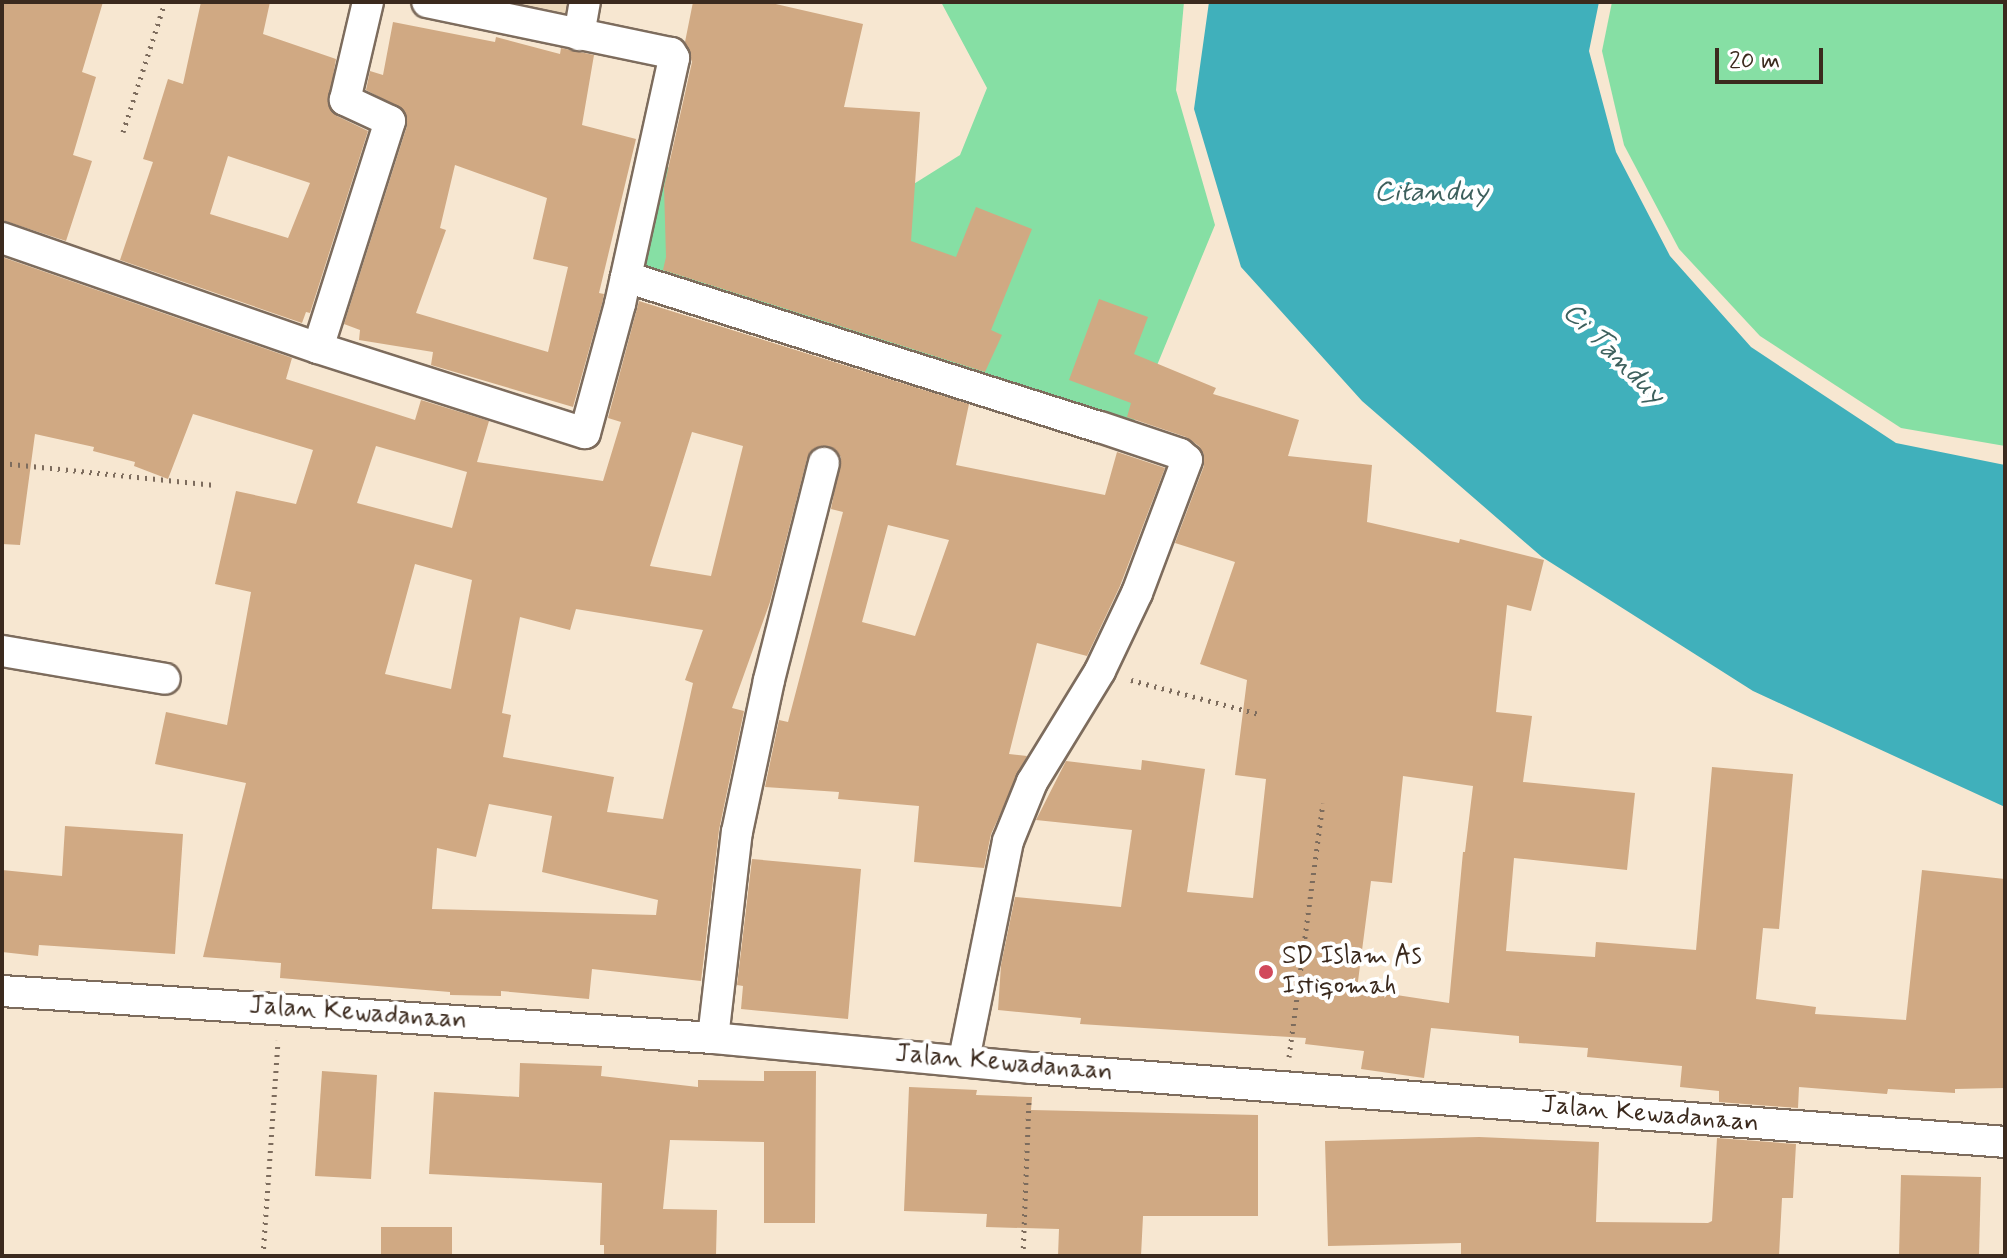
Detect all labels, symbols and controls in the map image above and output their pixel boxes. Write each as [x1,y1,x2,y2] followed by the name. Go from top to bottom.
[1719,32,1827,82] scale bar
[1729,46,1780,77] text: 20 m
[1374,176,1488,210] water label: Citanduy
[1561,302,1665,406] water label: Ci Tanduy
[1282,941,1428,1002] place label: SD Islam As Istiqomah
[1257,963,1275,981] marker: SD Islam As Istiqomah
[248,991,468,1037] street label: Jalan Kewadanaan
[894,1039,1114,1089] street label: Jalan Kewadanaan
[1540,1090,1760,1140] street label: Jalan Kewadanaan

